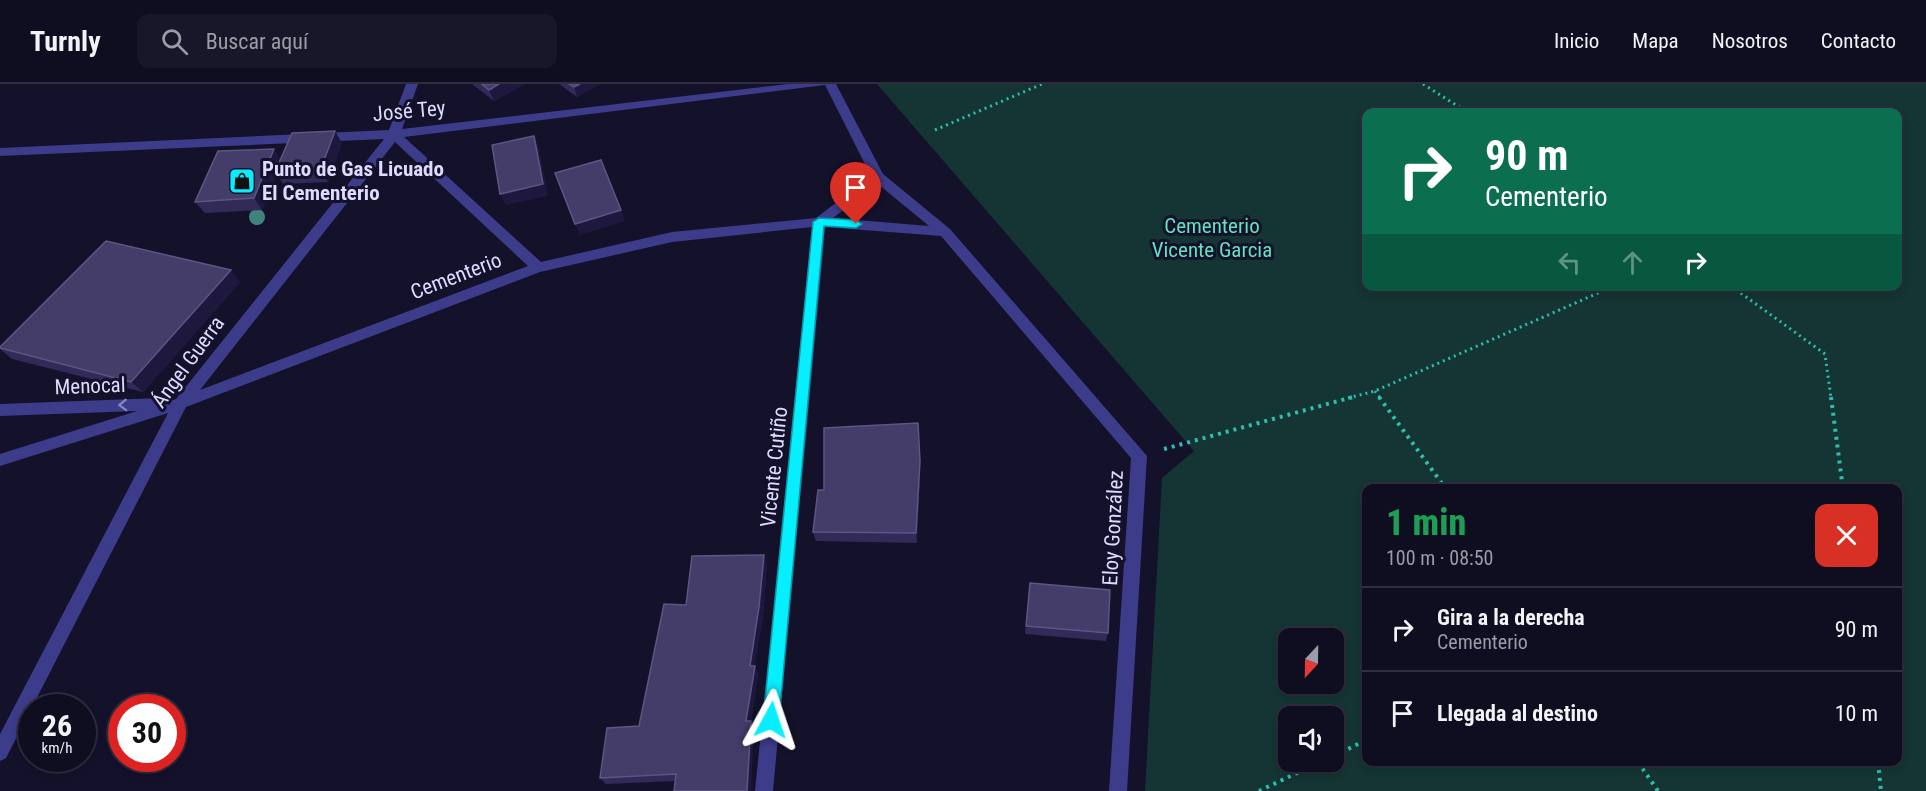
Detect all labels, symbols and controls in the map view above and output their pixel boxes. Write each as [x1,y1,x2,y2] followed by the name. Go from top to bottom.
[137,14,557,68] search box
[30,25,101,58] text: Turnly
[158,25,191,58] icon: search
[206,29,308,54] text: Buscar aquí
[1554,29,1599,53] text: Inicio
[1632,29,1679,53] text: Mapa
[1712,29,1788,53] text: Nosotros
[1821,29,1896,53] text: Contacto
[372,96,447,126] street label: José Tey
[1485,131,1568,180] text: 90 m
[1386,132,1464,210] icon: right
[262,157,444,205] place label: Punto de Gas Licuado El Cementerio
[830,162,881,224] pin
[227,166,257,196] shop icon: Punto de Gas Licuado El Cementerio
[839,171,872,204] icon: arrive
[1485,181,1608,213] text: Cementerio
[1152,214,1272,262] park label: Cementerio Vicente Garcia
[1553,246,1586,279] icon: left
[1616,246,1649,279] icon: ahead
[1679,246,1712,279] icon: right
[407,248,505,304] street label: Cementerio
[147,312,229,412] street label: Ángel Guerra
[54,373,126,399] street label: Menocal
[118,399,127,412] one-way arrow
[756,406,792,528] street label: Vicente Cutiño
[1098,470,1128,586] street label: Eloy González
[1386,502,1466,544] text: 1 min
[1815,504,1878,567] button: close
[1386,546,1493,570] text: 100 m · 08:50
[1437,605,1585,630] text: Gira a la derecha
[1386,613,1419,646] icon: right
[1835,617,1878,642] text: 90 m
[1278,628,1344,694] north arrow
[1278,628,1344,772] map controls
[1437,630,1528,654] text: Cementerio
[739,688,803,752] position arrow
[108,694,186,772] speed limit sign: 30
[1386,697,1419,730] icon: arrive
[1437,701,1598,726] text: Llegada al destino
[1835,701,1878,726] text: 10 m
[1278,706,1344,772] button: sound
[42,708,72,743] text: 26
[42,739,72,757] text: km/h

